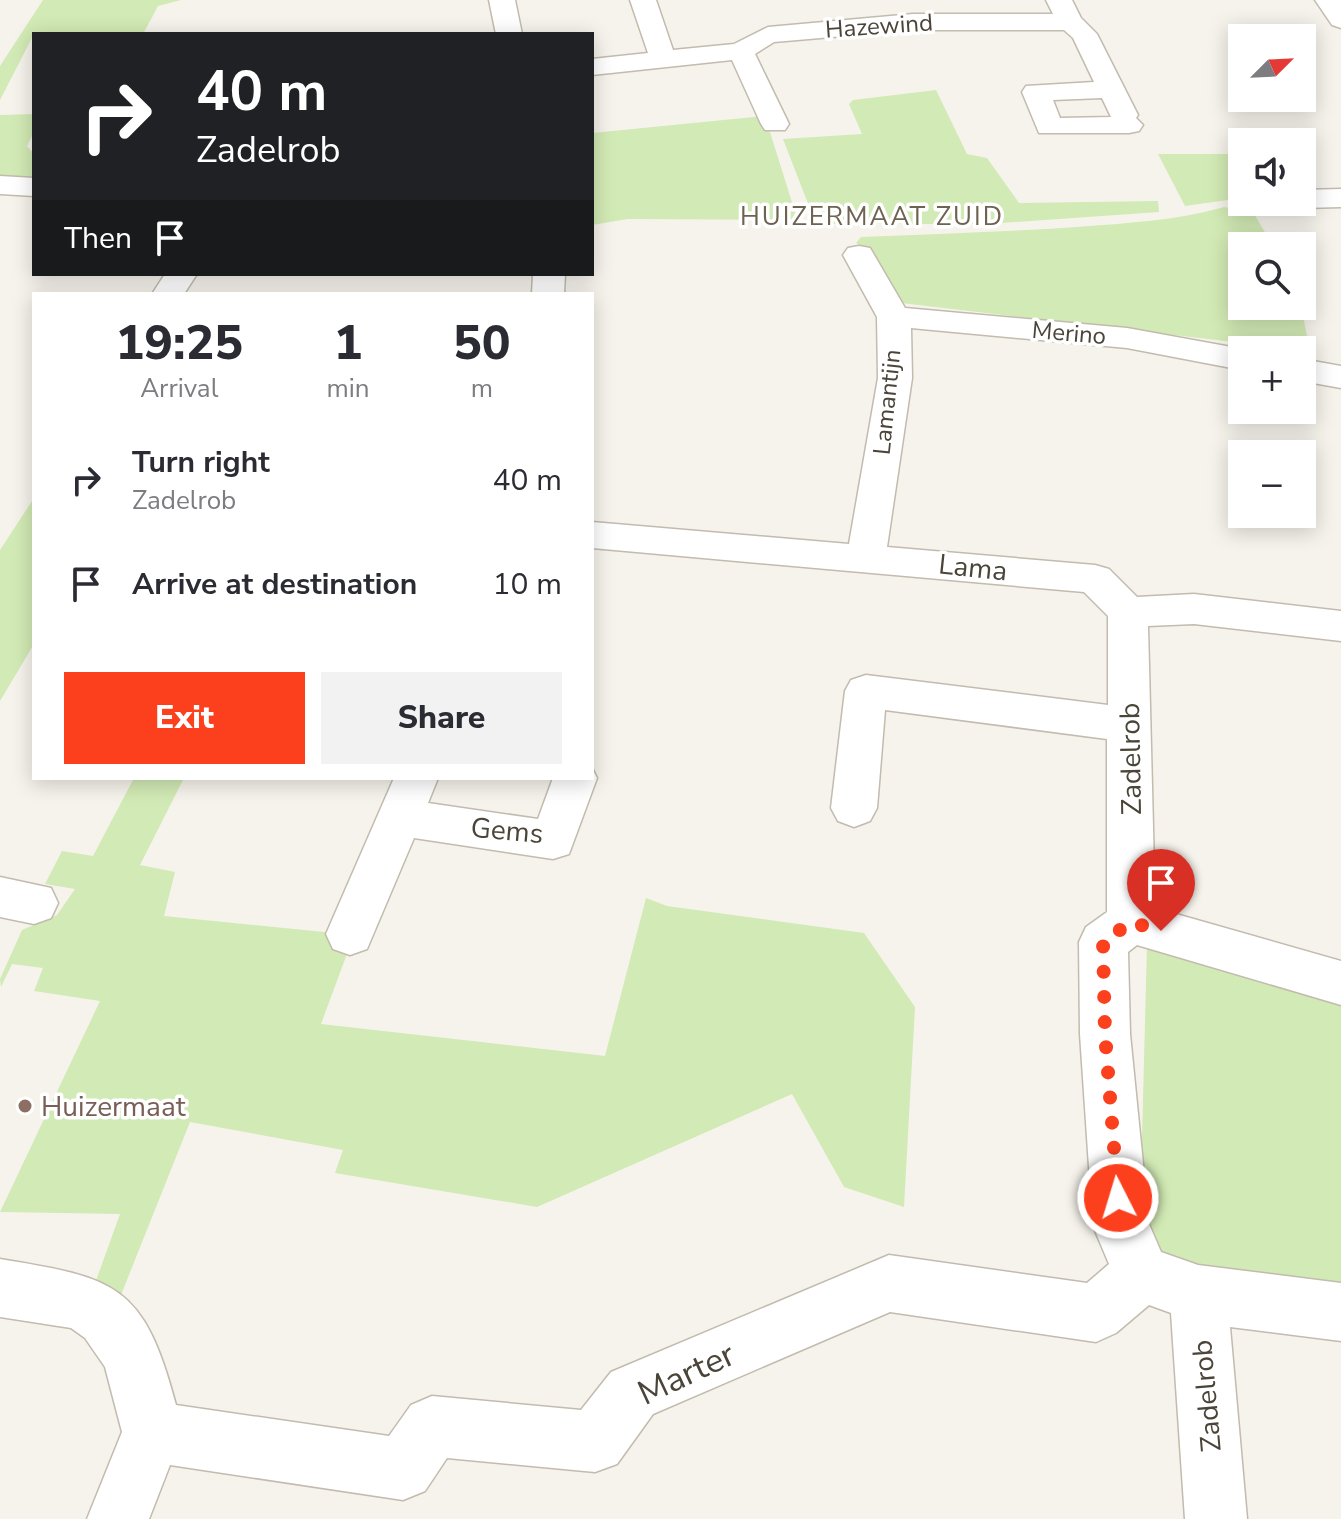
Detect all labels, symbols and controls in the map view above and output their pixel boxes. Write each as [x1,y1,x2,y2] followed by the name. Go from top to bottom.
[824,6,934,46] street label: Hazewind
[1228,24,1316,112] north arrow
[1228,24,1316,528] map controls
[196,53,327,130] text: 40 m
[64,64,168,168] icon: right
[196,126,340,175] text: Zadelrob
[1228,128,1316,216] button: sound
[740,199,1004,234] district label: HUIZERMAAT ZUID
[148,216,192,260] icon: arrive
[64,218,132,259] text: Then
[1228,232,1316,320] button: search
[115,310,243,376] text: 19:25
[334,310,362,376] text: 1
[453,310,511,376] text: 50
[1031,314,1107,352] street label: Merino
[1228,336,1316,424] button: +
[866,348,908,456] street label: Lamantijn
[140,371,218,406] text: Arrival
[327,371,370,406] text: min
[471,371,493,406] text: m
[1228,440,1316,528] button: −
[132,442,270,483] text: Turn right
[64,458,108,502] icon: right
[493,460,562,501] text: 40 m
[132,483,236,518] text: Zadelrob
[937,545,1009,590] street label: Lama
[64,562,108,606] icon: arrive
[132,564,417,605] text: Arrive at destination
[493,564,562,605] text: 10 m
[64,672,305,764] button: Exit
[321,672,562,764] button: Share
[1111,703,1151,815] street label: Zadelrob
[469,809,545,853] street label: Gems
[1127,849,1195,931] pin
[1139,861,1183,905] icon: arrive
[41,1088,186,1126] place label: Huizermaat
[16,1097,34,1115] marker: Huizermaat
[1076,1156,1160,1240] position arrow
[630,1331,742,1416] street label: Marter
[1183,1338,1231,1454] street label: Zadelrob

